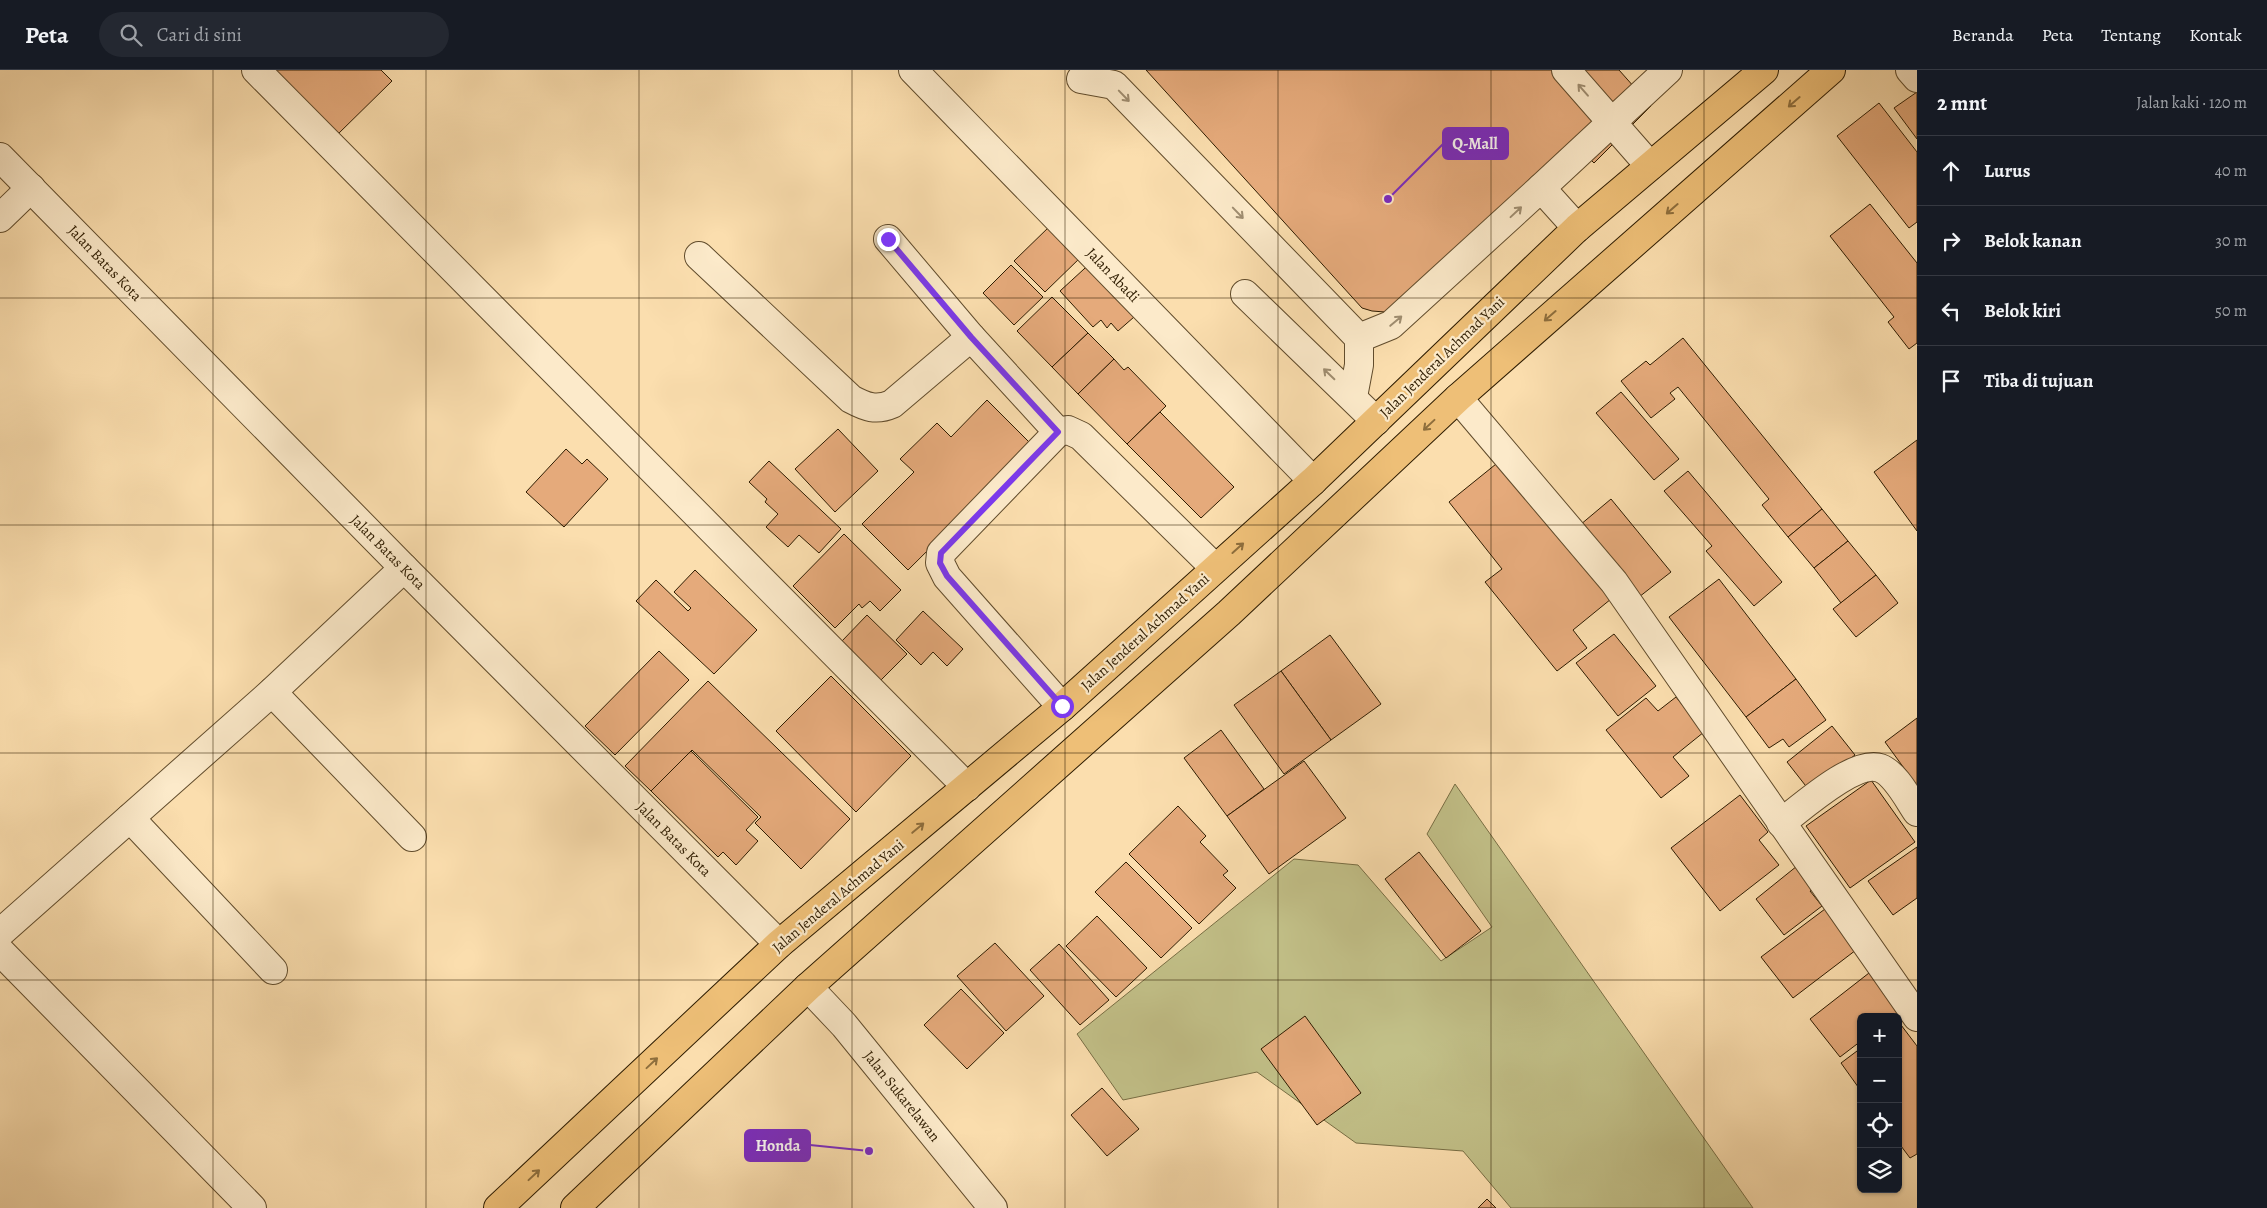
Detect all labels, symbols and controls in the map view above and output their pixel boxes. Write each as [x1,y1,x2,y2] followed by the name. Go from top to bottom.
[99,12,449,57] search box
[25,19,69,51] text: Peta
[117,21,145,49] icon: search
[157,22,242,48] text: Cari di sini
[1952,23,2014,47] text: Beranda
[2042,23,2073,47] text: Peta
[2101,23,2161,47] text: Tentang
[2189,23,2242,47] text: Kontak
[1578,84,1589,97] one-way arrow
[1937,89,1987,117] text: 2 mnt
[1118,90,1130,103] one-way arrow
[2136,92,2247,114] text: Jalan kaki · 120 m
[1788,96,1801,108] one-way arrow
[1443,128,1508,159] callout: Q-Mall
[1452,133,1499,155] text: Q-Mall
[1937,157,1965,185] icon: ahead
[1984,158,2030,184] text: Lurus
[2215,160,2247,182] text: 40 m
[1665,203,1678,215] one-way arrow
[1232,206,1244,219] one-way arrow
[1510,206,1523,218] one-way arrow
[64,221,146,305] street label: Jalan Batas Kota
[1937,227,1965,255] icon: right
[877,228,900,251] route end
[1984,228,2082,254] text: Belok kanan
[2215,230,2247,252] text: 30 m
[1082,243,1144,307] street label: Jalan Abadi
[1375,292,1509,422] street label: Jalan Jenderal Achmad Yani
[1937,297,1965,325] icon: left
[1984,298,2061,324] text: Belok kiri
[2215,300,2247,322] text: 50 m
[1543,310,1556,322] one-way arrow
[1389,315,1402,326] one-way arrow
[1937,367,1965,395] icon: arrive
[1323,368,1336,380] one-way arrow
[1984,368,2093,394] text: Tiba di tujuan
[1422,419,1435,431] one-way arrow
[346,510,430,594] street label: Jalan Batas Kota
[1231,542,1244,554] one-way arrow
[1076,569,1214,695] street label: Jalan Jenderal Achmad Yani
[1051,695,1074,718] route start
[632,797,716,881] street label: Jalan Batas Kota
[911,823,924,834] one-way arrow
[768,835,908,957] street label: Jalan Jenderal Achmad Yani
[1857,1013,1902,1193] map controls
[1857,1013,1902,1058] button: +
[859,1046,945,1146] street label: Jalan Sukarelawan
[646,1057,659,1069] one-way arrow
[1857,1058,1902,1103] button: −
[1857,1103,1902,1148] button: locate
[745,1130,810,1161] callout: Honda
[755,1135,801,1157] text: Honda
[1857,1148,1902,1193] button: layers
[528,1169,541,1181] one-way arrow

